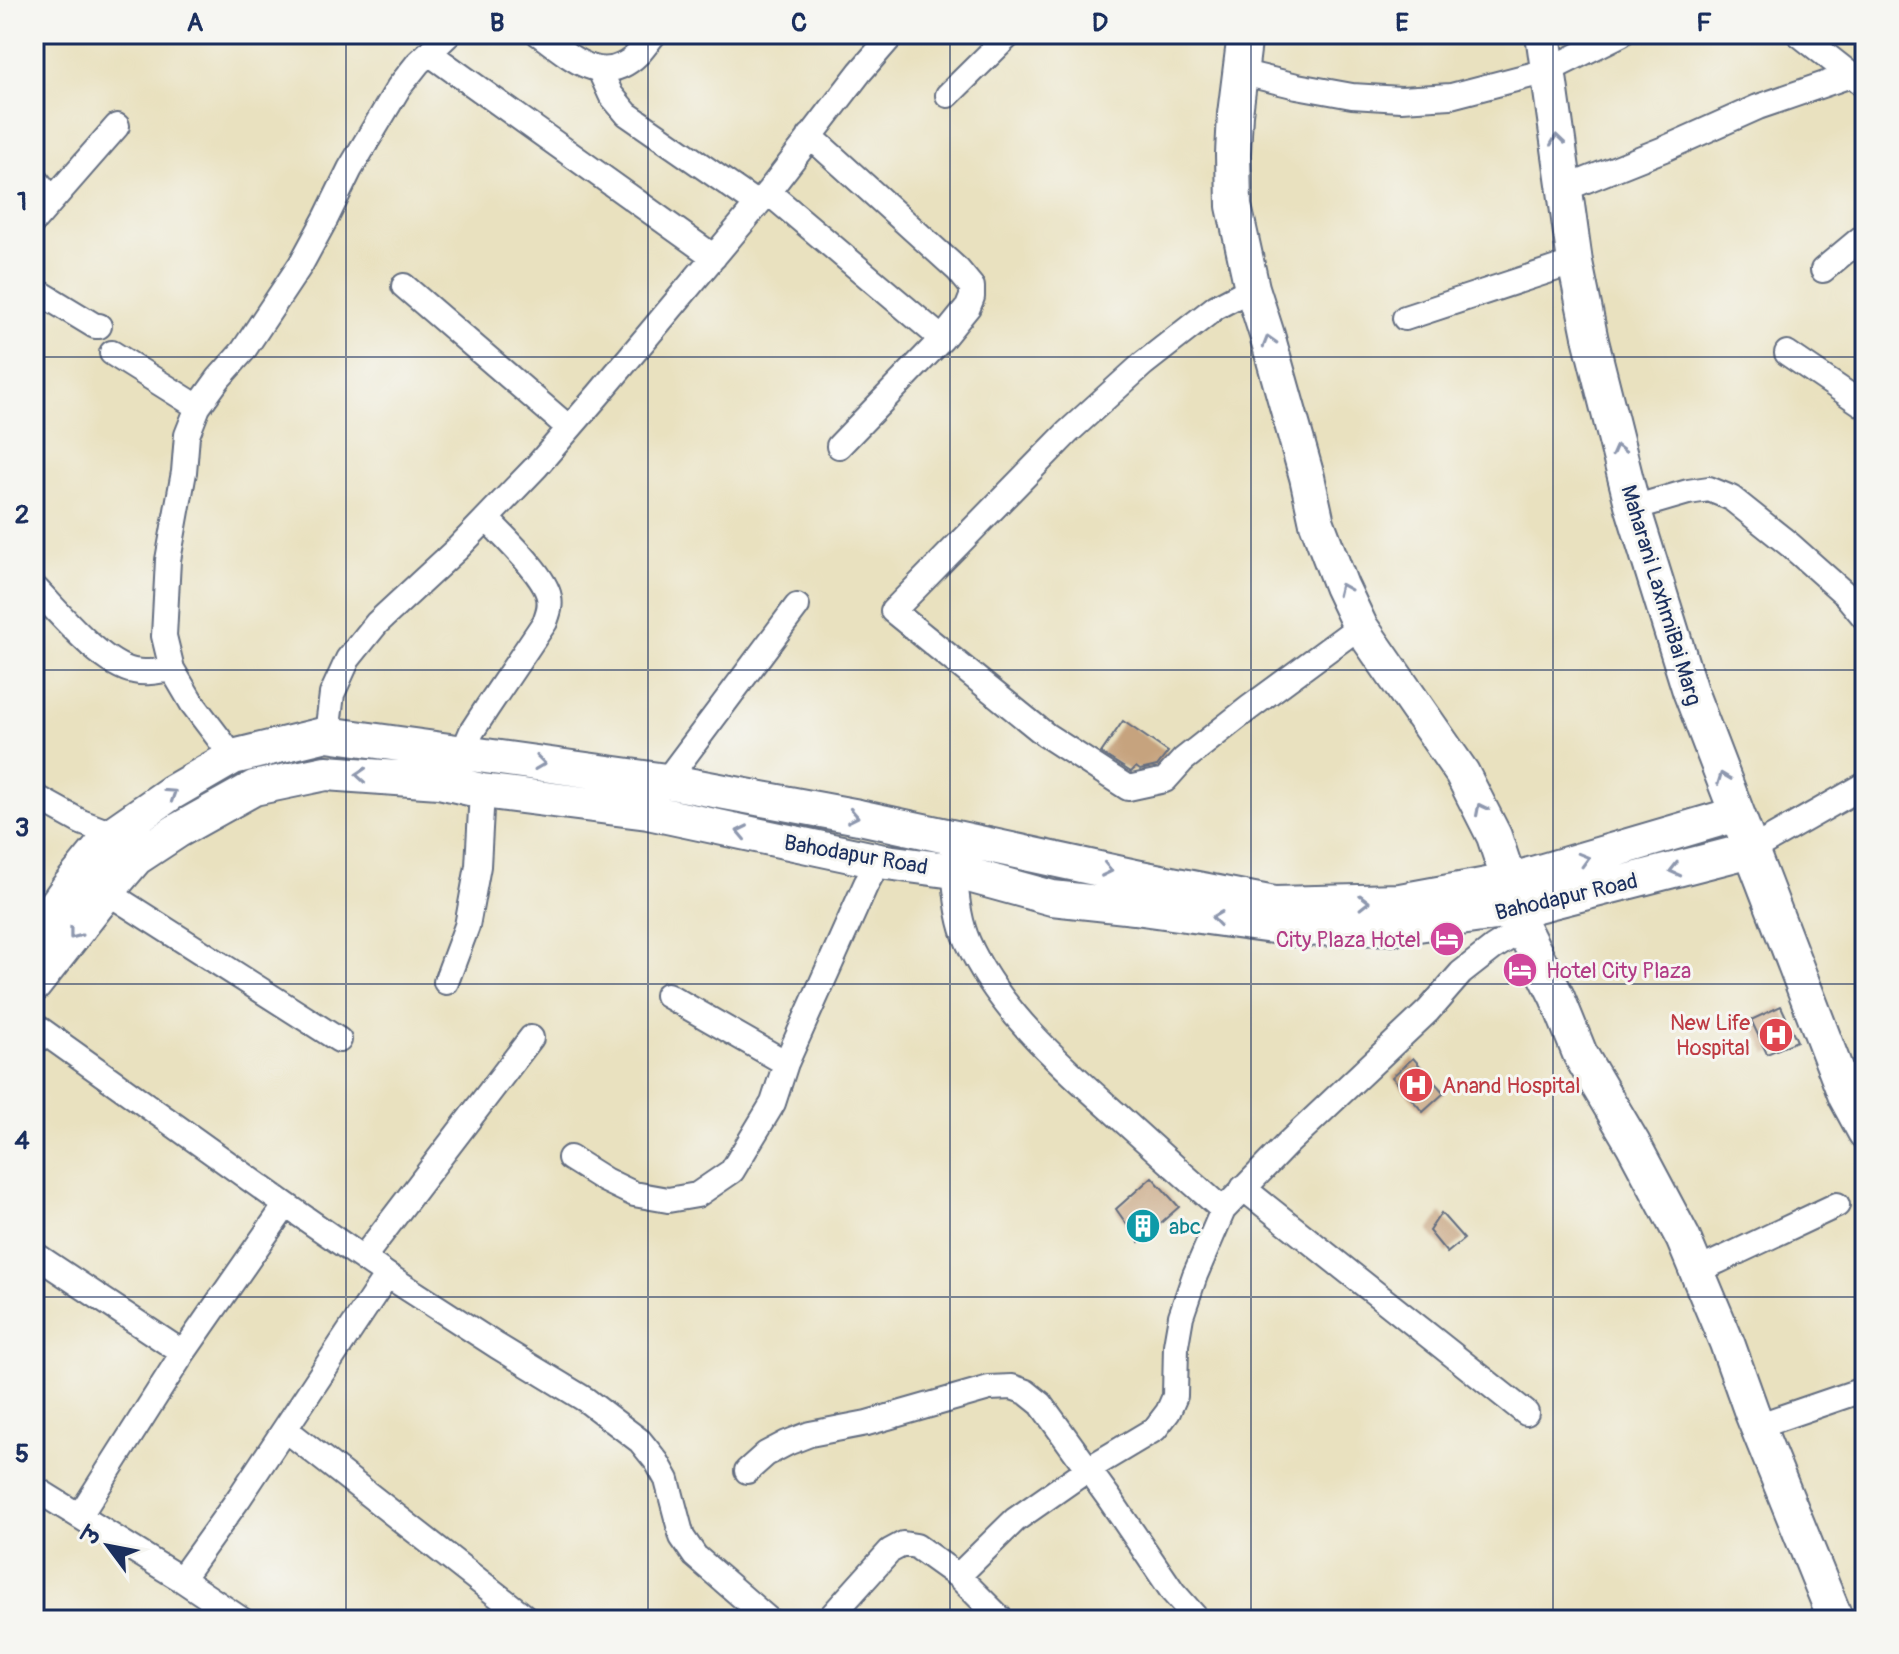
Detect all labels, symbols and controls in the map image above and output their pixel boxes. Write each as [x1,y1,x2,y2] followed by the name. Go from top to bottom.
[187,7,204,39] text: A
[490,7,504,39] text: B
[791,7,807,39] text: C
[1092,7,1108,39] text: D
[1395,7,1409,39] text: E
[1696,7,1712,39] text: F
[1549,134,1566,147] one-way arrow
[17,186,27,218] text: 1
[1261,334,1278,348] one-way arrow
[1611,444,1628,458] one-way arrow
[1614,482,1708,709] street label: Maharani LaxhmiBai Marg
[15,499,29,531] text: 2
[1337,583,1353,598] one-way arrow
[533,754,547,771] one-way arrow
[354,767,367,784] one-way arrow
[1716,771,1733,785] one-way arrow
[163,788,177,803] one-way arrow
[1475,803,1490,818] one-way arrow
[846,807,859,824] one-way arrow
[15,812,29,844] text: 3
[736,824,749,841] one-way arrow
[782,829,930,881] street label: Bahodapur Road
[1577,852,1591,868] one-way arrow
[1669,860,1683,877] one-way arrow
[1100,861,1113,878] one-way arrow
[1492,867,1640,927] street label: Bahodapur Road
[1358,893,1371,910] one-way arrow
[1211,910,1224,927] one-way arrow
[1428,920,1466,958] hotel icon: City Plaza Hotel
[70,925,84,940] one-way arrow
[1276,926,1421,954] place label: City Plaza Hotel
[1501,951,1539,989] hotel icon: Hotel City Plaza
[1546,957,1691,985] place label: Hotel City Plaza
[1670,1009,1750,1062] place label: New Life Hospital
[1757,1016,1795,1054] hospital icon: New Life Hospital
[1397,1066,1435,1104] hospital icon: Anand Hospital
[1442,1072,1581,1100] place label: Anand Hospital
[14,1125,30,1157] text: 4
[1124,1207,1162,1245] building icon: abc
[1169,1213,1201,1241] place label: abc
[15,1438,29,1470] text: 5
[68,1506,148,1586] north arrow
[75,1520,109,1551] text: उ

